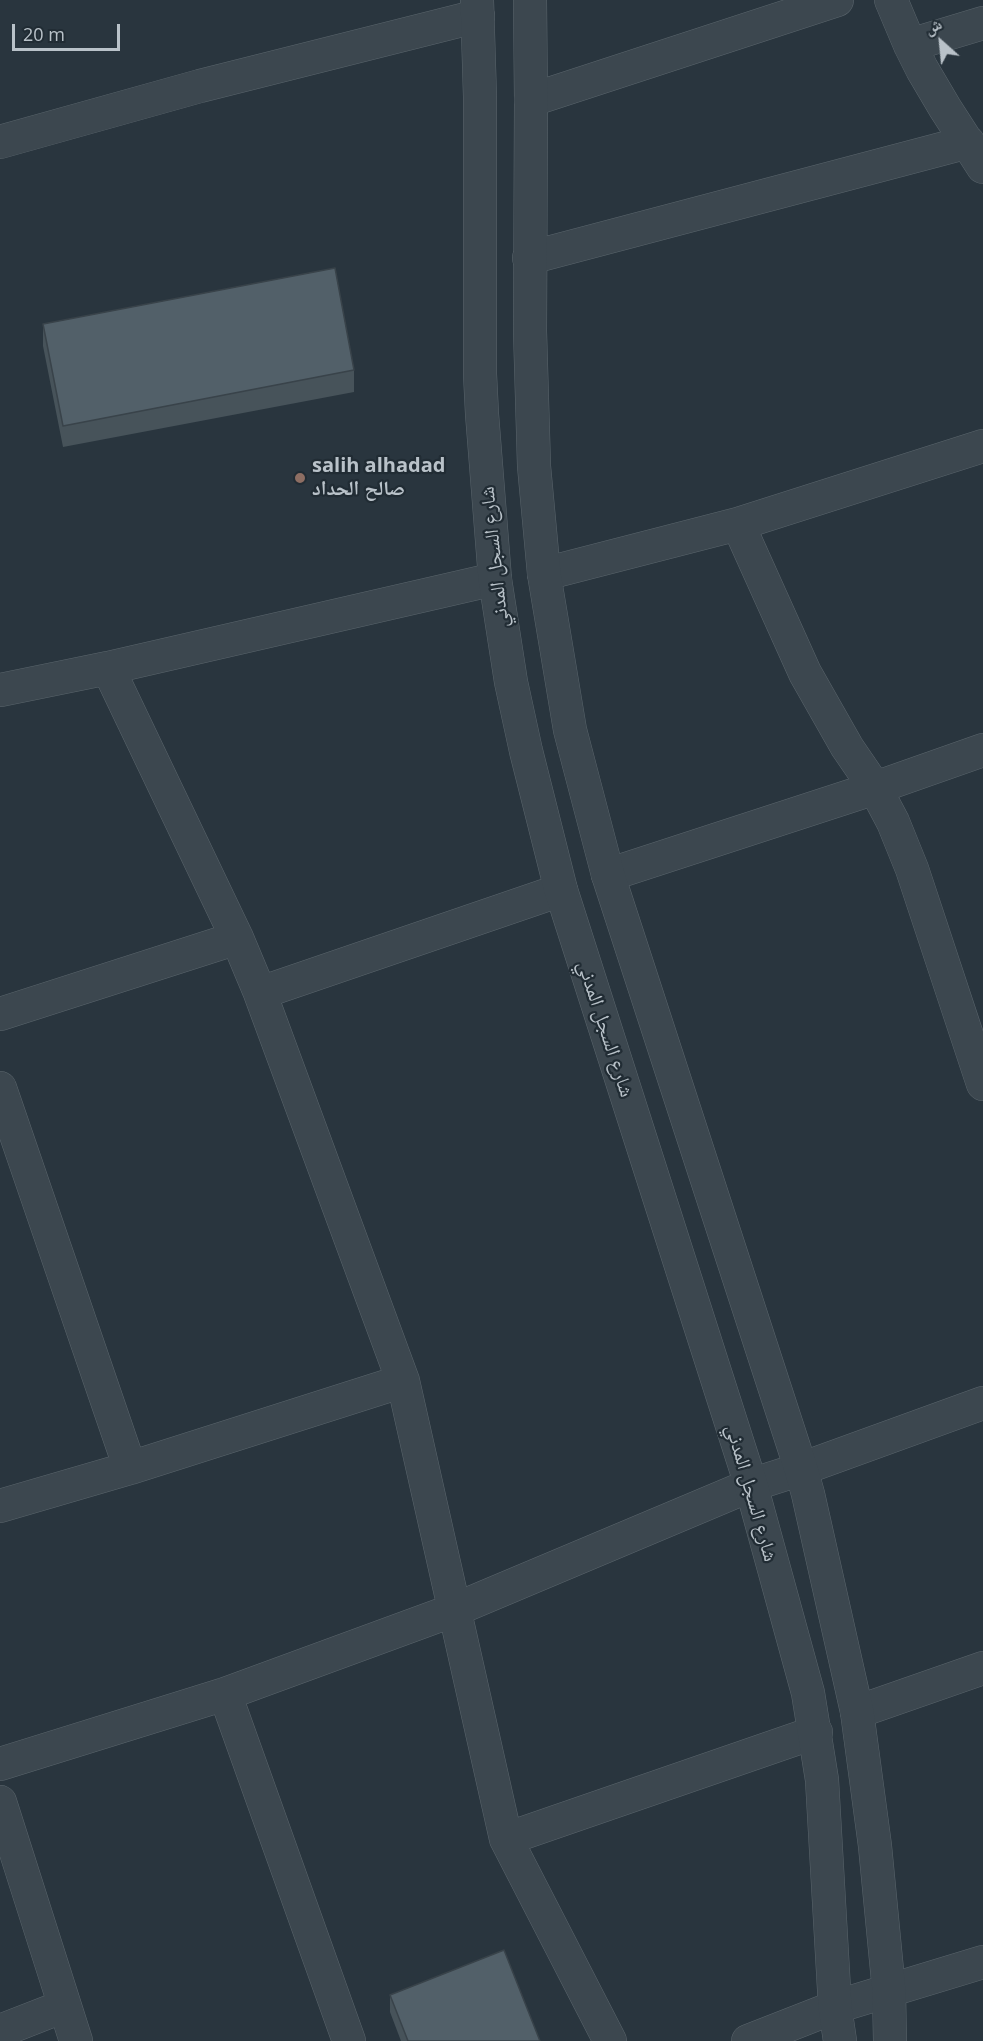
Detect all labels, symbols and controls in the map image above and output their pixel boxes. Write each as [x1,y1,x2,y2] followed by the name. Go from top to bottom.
[15,12,123,50] scale bar
[911,12,971,72] north arrow
[920,12,945,40] text: ش
[23,22,65,46] text: 20 m
[312,454,445,501] place label: salih alhadad صالح الحداد
[293,471,307,485] marker: salih alhadad صالح الحداد
[476,485,514,629] street label: شارع السجل المدني
[572,958,638,1100] street label: شارع السجل المدني
[720,1422,782,1564] street label: شارع السجل المدني

